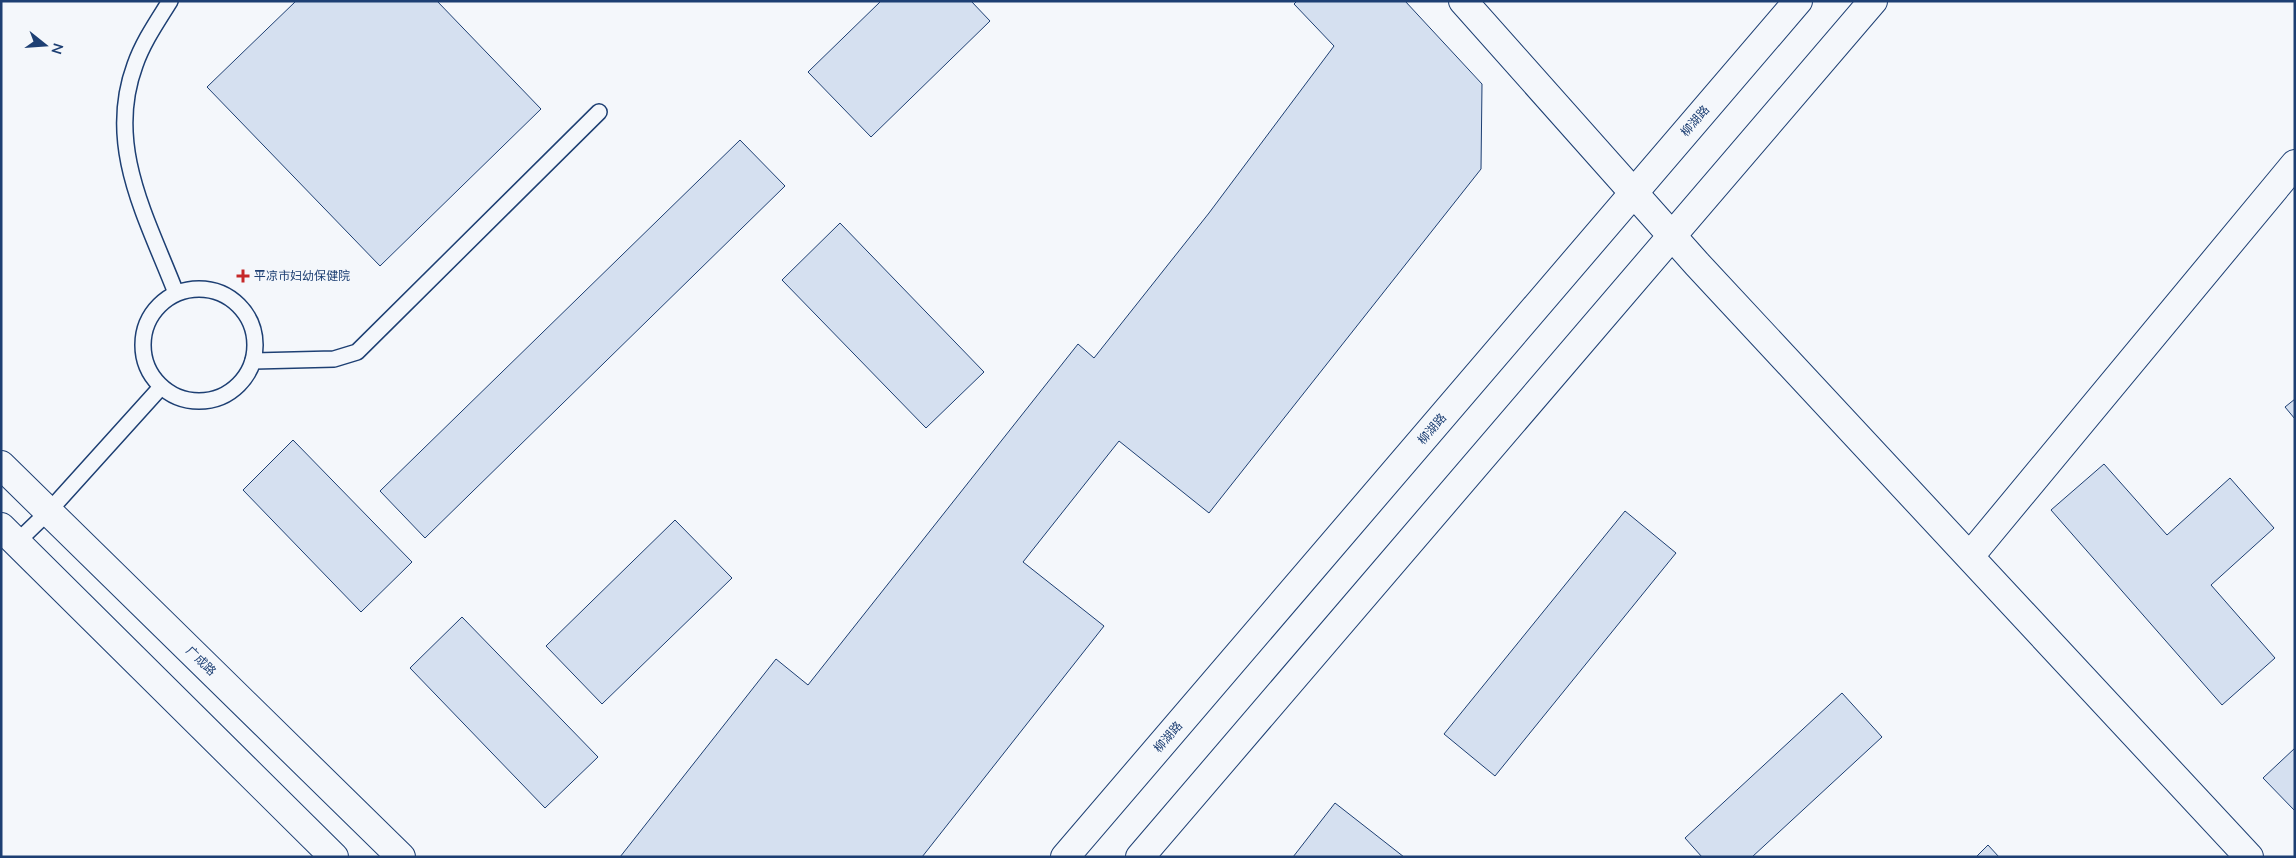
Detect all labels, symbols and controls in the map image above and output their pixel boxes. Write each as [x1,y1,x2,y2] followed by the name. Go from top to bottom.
[20,20,70,70] north arrow
[47,41,68,56] text: N
[1677,102,1712,139] street label: 柳湖路
[254,268,350,283] place label: 平凉市妇幼保健院
[236,269,250,283] marker: 平凉市妇幼保健院
[1414,410,1449,447] street label: 柳湖路
[183,643,220,679] street label: 广成路
[1150,718,1185,755] street label: 柳湖路

